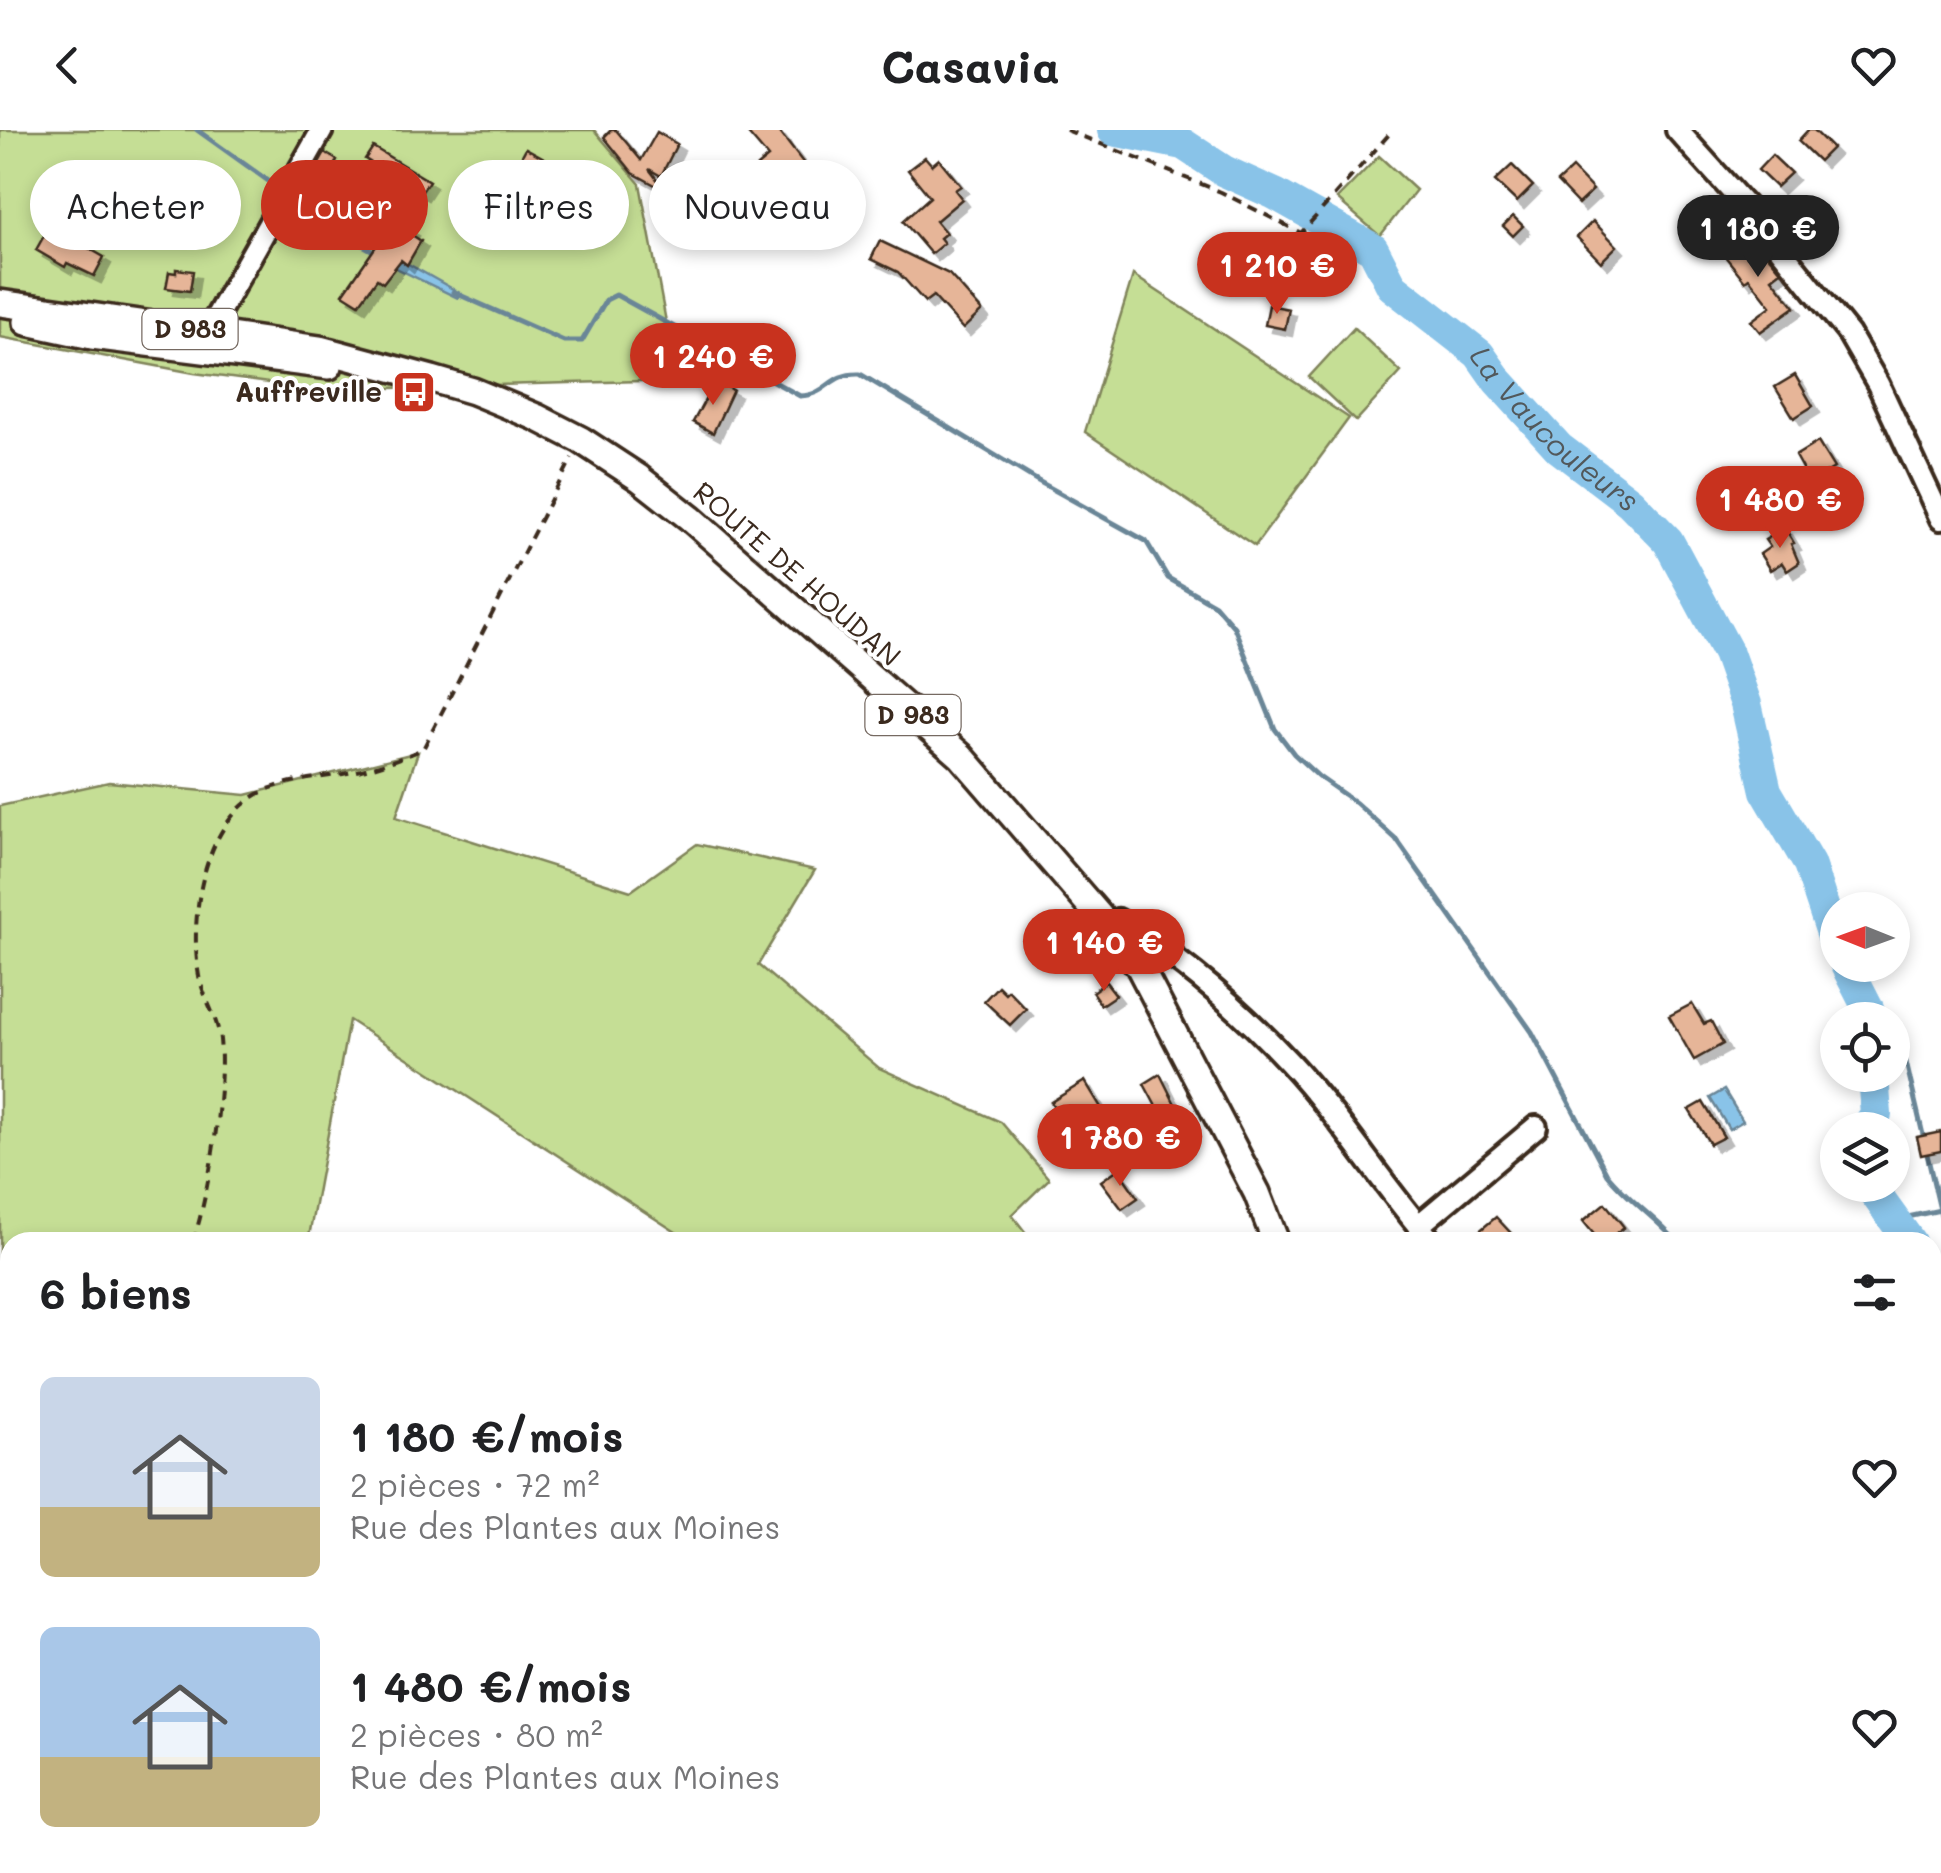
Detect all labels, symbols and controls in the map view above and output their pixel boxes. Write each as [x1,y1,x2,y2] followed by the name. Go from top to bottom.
[881,36,1060,94] text: Casavia
[40,38,95,93] icon: back
[1846,38,1901,93] icon: heart
[30,160,241,250] chip: Acheter
[261,160,428,250] chip: Louer
[448,160,629,250] chip: Filtres
[649,160,866,250] chip: Nouveau
[1666,195,1850,280] pin: 1 180 €
[1699,206,1817,248] text: 1 180 €
[1185,232,1369,317] pin: 1 210 €
[1219,243,1335,285] text: 1 210 €
[142,309,238,349] road number: D 983
[621,323,805,408] pin: 1 240 €
[652,334,774,376] text: 1 240 €
[1462,338,1648,520] water label: La Vaucouleurs
[391,369,437,415] bus stop icon: Auffreville
[235,373,382,409] place label: Auffreville
[1688,466,1872,551] pin: 1 480 €
[686,473,909,673] street label: ROUTE DE HOUDAN
[1718,477,1842,519] text: 1 480 €
[866,695,960,735] road number: D 983
[1820,892,1910,982] north arrow
[1820,892,1910,1202] map controls
[1012,909,1196,994] pin: 1 140 €
[1045,920,1163,962] text: 1 140 €
[1820,1002,1910,1092] button: locate
[1028,1104,1212,1189] pin: 1 780 €
[1820,1112,1910,1202] button: layers
[1059,1115,1181,1157] text: 1 780 €
[40,1265,192,1320] text: 6 biens
[1847,1265,1902,1320] icon: filters
[350,1408,623,1463] text: 1 180 €/mois
[120,1417,240,1537] icon: home
[1847,1450,1902,1505] icon: heart
[350,1463,599,1505] text: 2 pièces · 72 m²
[350,1505,780,1547] text: Rue des Plantes aux Moines
[350,1658,631,1713] text: 1 480 €/mois
[120,1667,240,1787] icon: home
[1847,1700,1902,1755] icon: heart
[350,1713,603,1755] text: 2 pièces · 80 m²
[350,1755,780,1797] text: Rue des Plantes aux Moines

